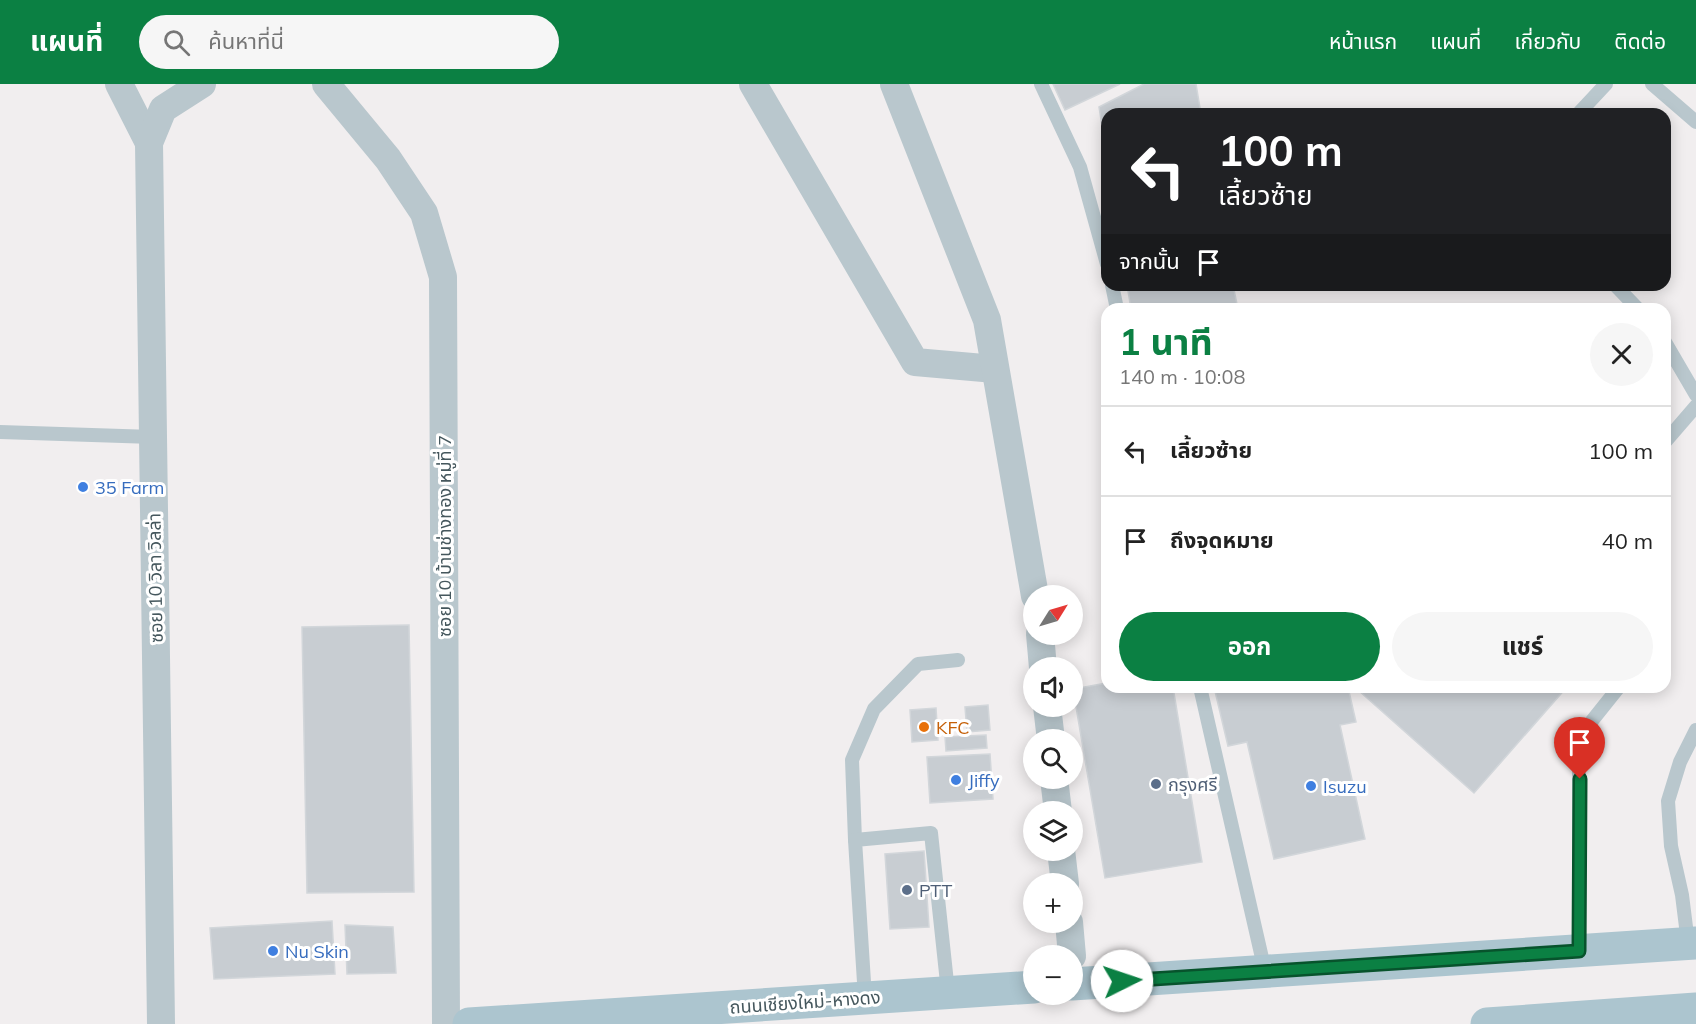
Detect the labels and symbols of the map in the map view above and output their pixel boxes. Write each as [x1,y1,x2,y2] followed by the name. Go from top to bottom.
[432,435,457,637] street label: ซอย 10 บ้านช่างทอง หมู่ที่ 7
[95,476,164,499] place label: 35 Farm
[76,480,90,494] marker: 35 Farm
[142,513,168,643] street label: ซอย 10 วิลา วิลล่า
[1023,585,1083,645] north arrow
[936,716,970,739] place label: KFC
[1554,717,1605,779] pin
[917,720,931,734] marker: KFC
[968,769,1000,792] place label: Jiffy
[949,773,963,787] marker: Jiffy
[1168,773,1218,796] place label: กรุงศรี
[1323,775,1367,798] place label: Isuzu
[1149,777,1163,791] marker: กรุงศรี
[1304,779,1318,793] marker: Isuzu
[919,879,952,902] place label: PTT
[900,883,914,897] marker: PTT
[285,940,349,963] place label: Nu Skin
[266,944,280,958] marker: Nu Skin
[1090,949,1154,1013] position arrow
[729,985,881,1019] street label: ถนนเชียงใหม่-หางดง

